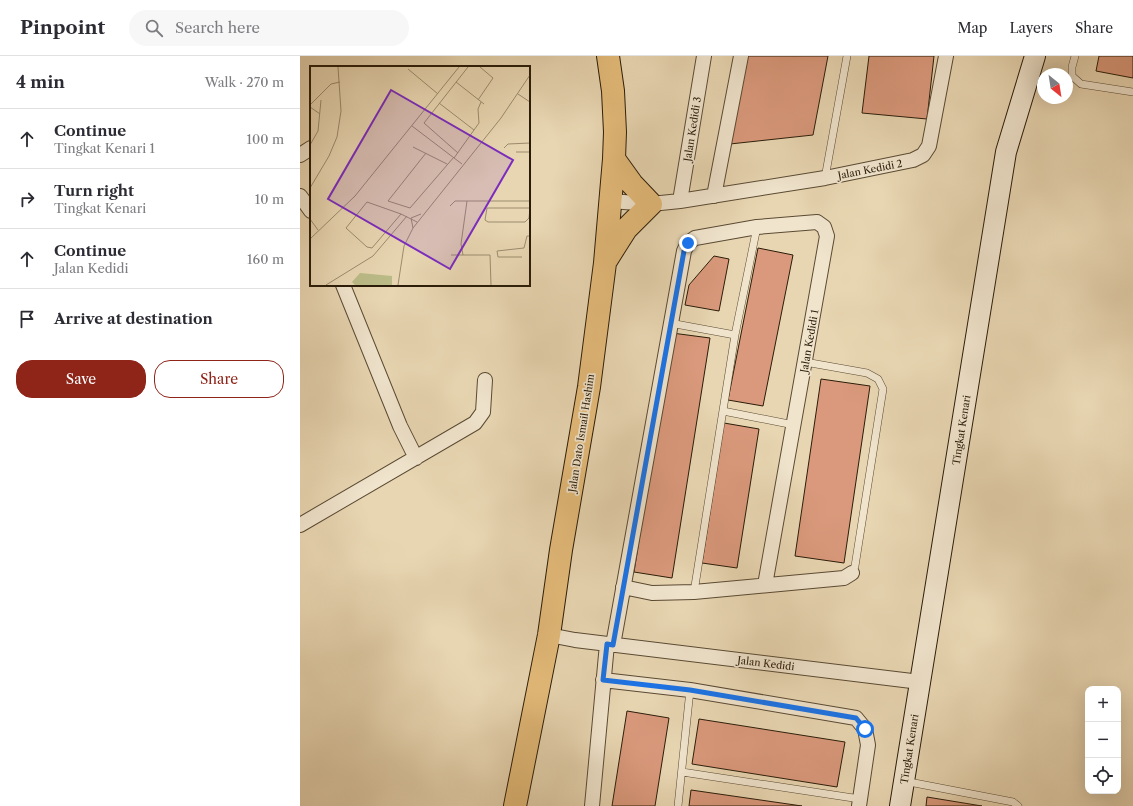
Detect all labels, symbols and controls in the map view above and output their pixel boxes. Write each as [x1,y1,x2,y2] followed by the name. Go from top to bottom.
[129,10,409,46] search box
[20,16,105,39] text: Pinpoint
[143,17,165,39] icon: search
[175,18,260,37] text: Search here
[957,19,987,37] text: Map
[1009,19,1053,37] text: Layers
[1075,19,1113,37] text: Share
[310,66,530,286] inset map
[1037,68,1073,104] north arrow
[16,72,65,92] text: 4 min
[205,74,284,90] text: Walk · 270 m
[681,96,704,164] street label: Jalan Kedidi 3
[54,121,126,140] text: Continue
[16,128,38,150] icon: ahead
[246,131,284,147] text: 100 m
[54,140,155,156] text: Tingkat Kenari 1
[835,157,904,183] street label: Jalan Kedidi 2
[54,181,134,200] text: Turn right
[16,188,38,210] icon: right
[255,191,284,207] text: 10 m
[54,200,146,216] text: Tingkat Kenari
[679,234,697,252] route end
[54,241,126,260] text: Continue
[16,248,38,270] icon: ahead
[247,251,284,267] text: 160 m
[54,260,128,276] text: Jalan Kedidi
[16,308,38,330] icon: arrive
[797,308,822,376] street label: Jalan Kedidi 1
[54,309,213,328] text: Arrive at destination
[16,360,146,398] button: Save
[154,360,284,398] button: Share
[565,372,597,495] street label: Jalan Dato Ismail Hashim
[950,394,973,466] street label: Tingkat Kenari
[735,653,795,673] street label: Jalan Kedidi
[1085,686,1121,794] map controls
[1085,686,1121,722] button: +
[898,713,921,785] street label: Tingkat Kenari
[856,720,874,738] route start
[1085,722,1121,758] button: −
[1085,758,1121,794] button: locate

